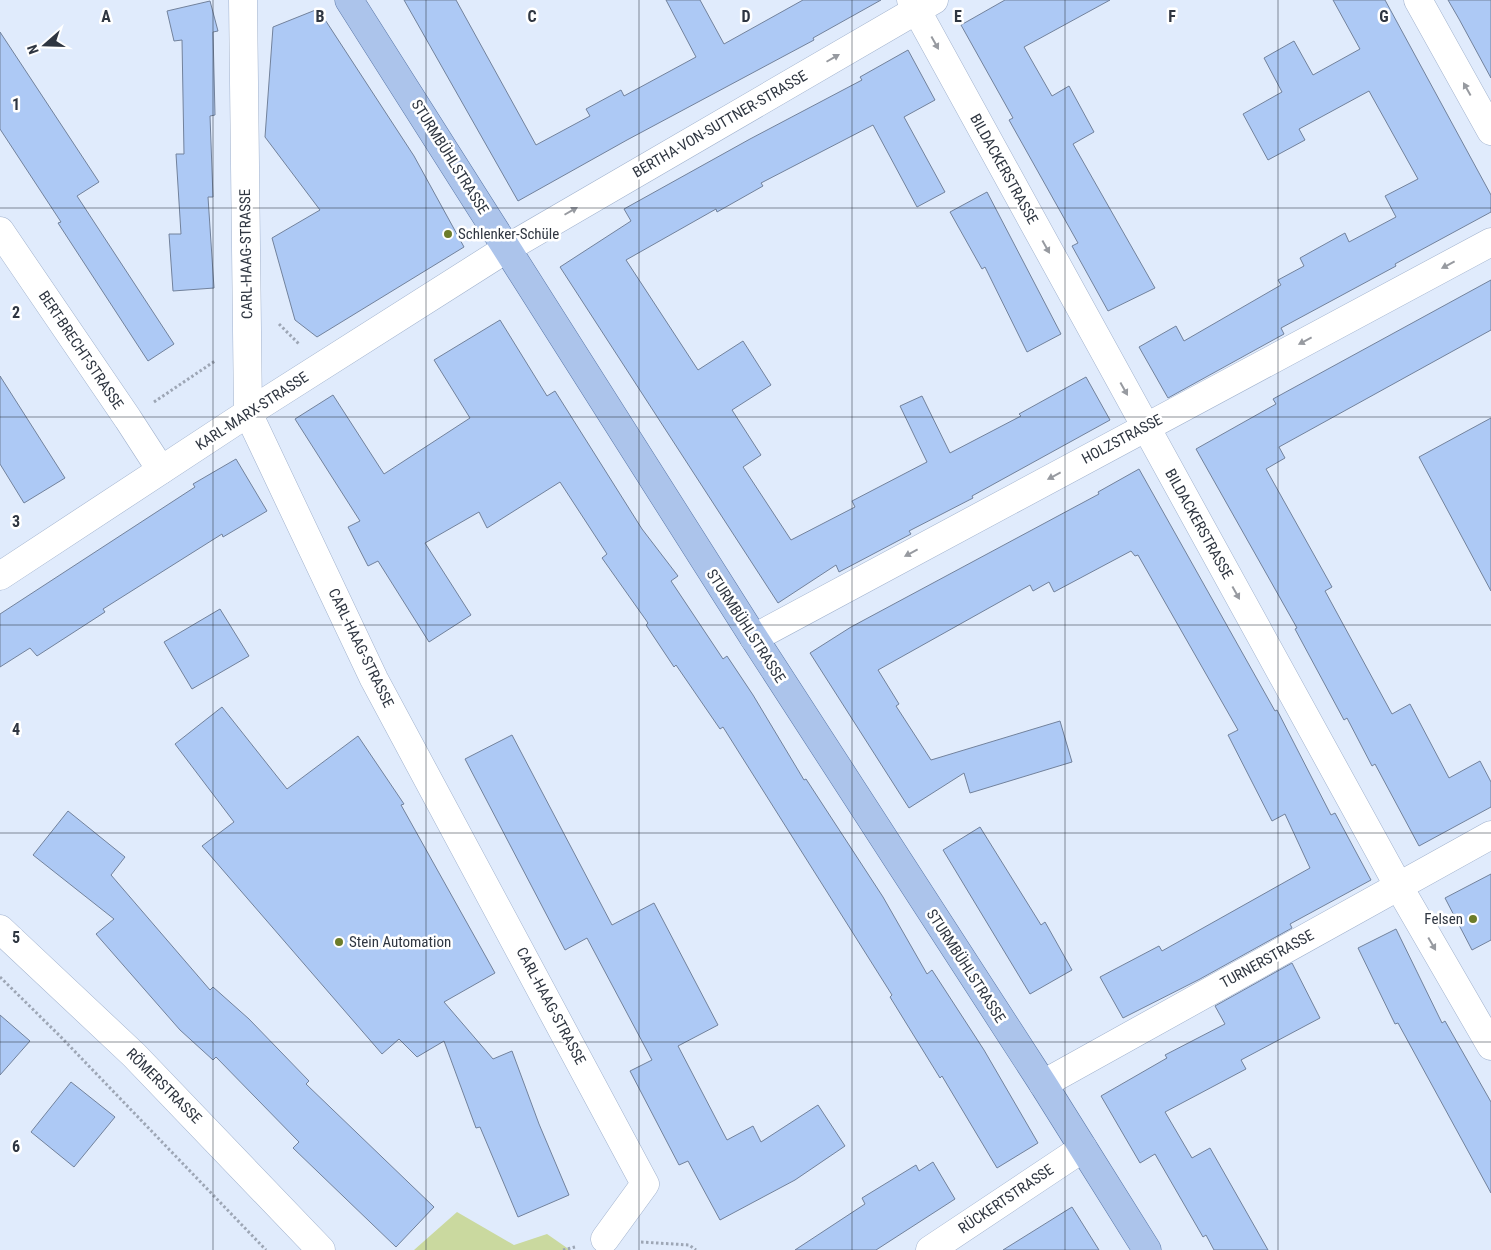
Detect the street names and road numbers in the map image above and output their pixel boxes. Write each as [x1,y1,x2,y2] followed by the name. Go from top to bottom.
[630,67,810,181] street label: BERTHA-VON-SUTTNER-STRASSE
[408,96,492,218] street label: STURMBÜHLSTRASSE
[966,111,1042,227] street label: BILDACKERSTRASSE
[236,189,256,319] street label: CARL-HAAG-STRASSE
[35,287,127,413] street label: BERT-BRECHT-STRASSE
[192,368,312,454] street label: KARL-MARX-STRASSE
[1079,410,1165,468] street label: HOLZSTRASSE
[1161,466,1237,582] street label: BILDACKERSTRASSE
[703,566,789,686] street label: STURMBÜHLSTRASSE
[324,585,398,711] street label: CARL-HAAG-STRASSE
[923,906,1009,1026] street label: STURMBÜHLSTRASSE
[1217,926,1317,992] street label: TURNERSTRASSE
[512,944,590,1068] street label: CARL-HAAG-STRASSE
[123,1045,205,1127] street label: RÖMERSTRASSE
[955,1161,1057,1237] street label: RÜCKERTSTRASSE

